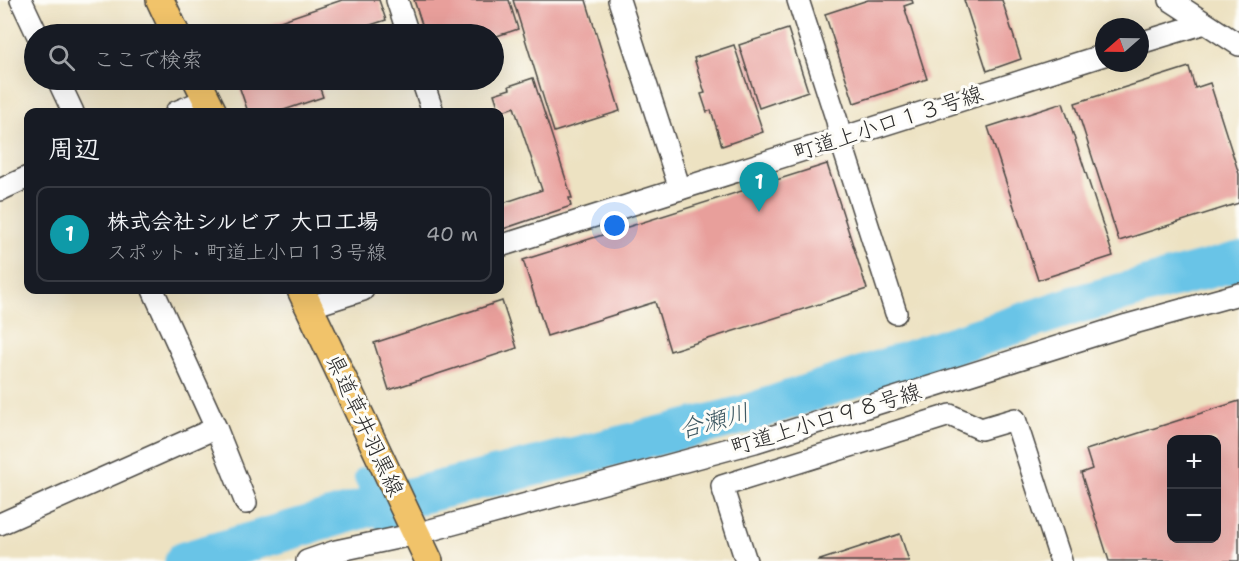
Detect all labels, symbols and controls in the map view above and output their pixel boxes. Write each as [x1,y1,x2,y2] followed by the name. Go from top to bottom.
[1095,18,1149,72] north arrow
[24,24,504,90] search box
[45,41,78,74] icon: search
[93,45,203,74] text: ここで検索
[789,79,987,167] street label: 町道上小口１３号線
[48,131,100,166] text: 周辺
[740,162,778,212] pin: 1
[107,207,379,236] text: 株式会社シルビア 大口工場
[600,211,629,240] your location
[65,221,74,247] text: 1
[426,221,478,247] text: 40 m
[107,239,386,265] text: スポット · 町道上小口１３号線
[319,349,411,501] street label: 県道草井羽黒線
[727,376,925,462] street label: 町道上小口９８号線
[675,396,753,446] water label: 合瀬川
[1167,435,1221,543] map controls
[1167,435,1221,489] button: +
[1167,489,1221,543] button: −

